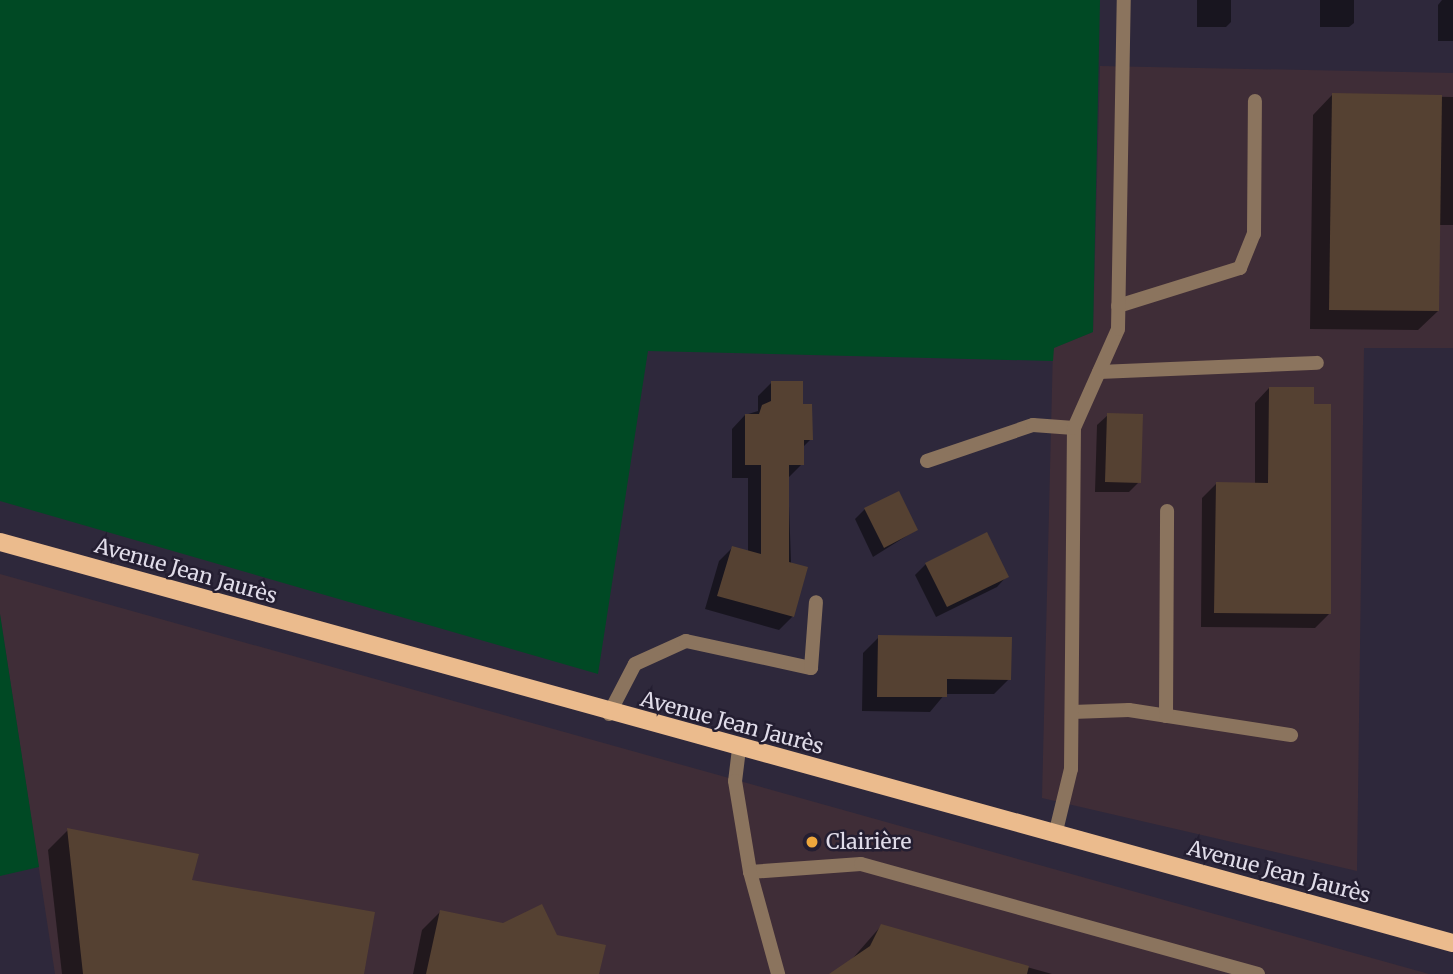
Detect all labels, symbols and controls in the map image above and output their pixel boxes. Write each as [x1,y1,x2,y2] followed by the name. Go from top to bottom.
[92,533,280,609] street label: Avenue Jean Jaurès
[638,686,826,760] street label: Avenue Jean Jaurès
[826,829,911,855] place label: Clairière
[804,834,820,850] marker: Clairière
[1185,835,1373,909] street label: Avenue Jean Jaurès

